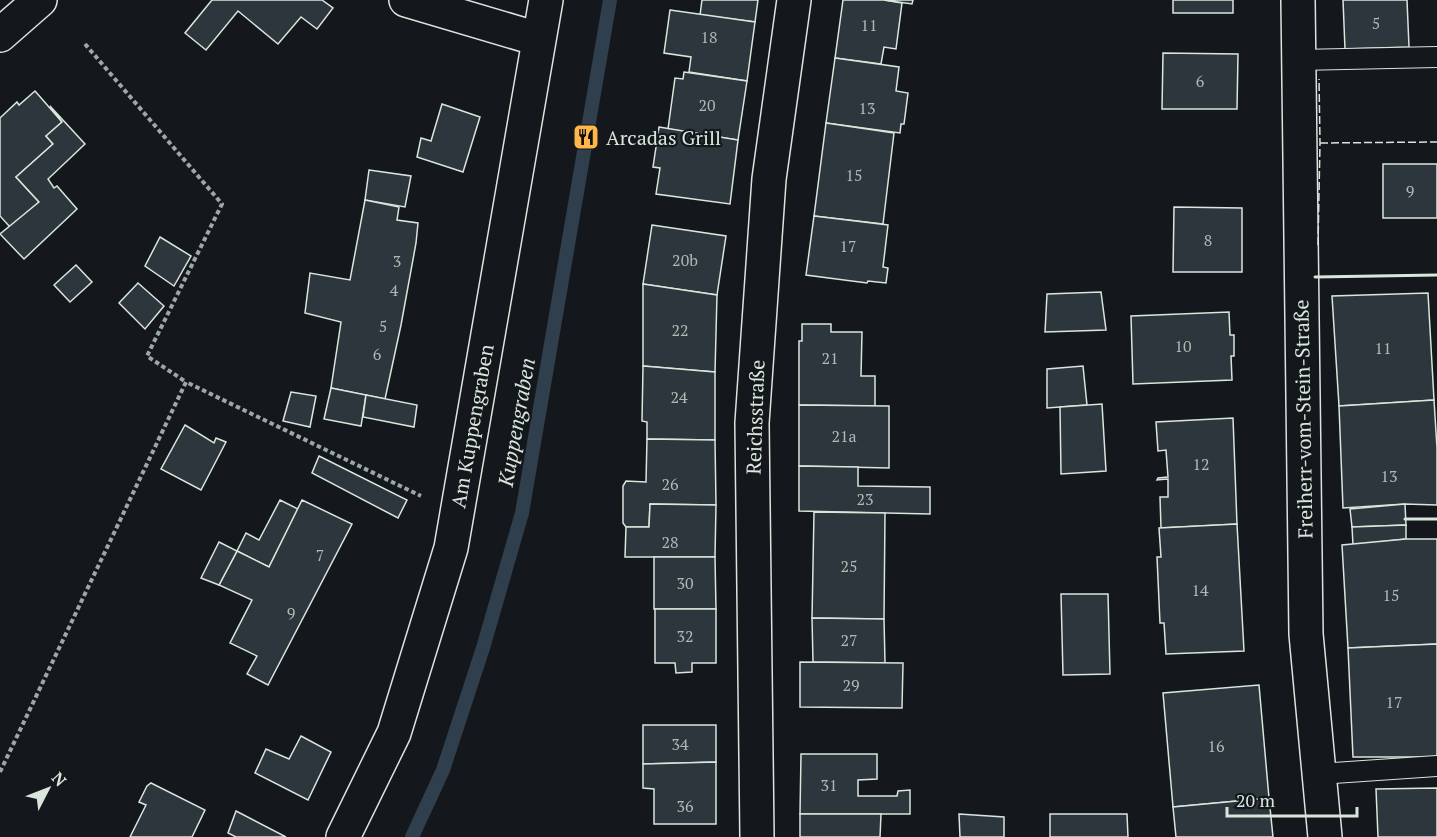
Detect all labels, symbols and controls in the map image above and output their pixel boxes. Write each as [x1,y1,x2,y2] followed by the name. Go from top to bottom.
[1372,12,1380,34] house number: 5
[860,14,878,36] house number: 11
[700,26,718,48] house number: 18
[1196,70,1205,92] house number: 6
[698,94,716,116] house number: 20
[858,97,876,119] house number: 13
[571,122,601,152] restaurant icon: Arcadas Grill
[606,124,721,151] place label: Arcadas Grill
[845,164,863,186] house number: 15
[1406,180,1414,202] house number: 9
[1204,229,1212,251] house number: 8
[839,235,857,257] house number: 17
[672,249,698,271] house number: 20b
[393,250,401,272] house number: 3
[390,279,399,301] house number: 4
[1287,299,1319,539] street label: Freiherr-vom-Stein-Straße
[379,315,387,337] house number: 5
[671,319,689,341] house number: 22
[1174,335,1192,357] house number: 10
[1374,337,1392,359] house number: 11
[444,342,500,510] street label: Am Kuppengraben
[373,343,382,365] house number: 6
[821,347,839,369] house number: 21
[491,356,541,489] water label: Kuppengraben
[740,359,770,475] street label: Reichsstraße
[670,386,688,408] house number: 24
[831,425,857,447] house number: 21a
[1192,453,1210,475] house number: 12
[1380,465,1398,487] house number: 13
[661,473,679,495] house number: 26
[856,488,874,510] house number: 23
[661,531,679,553] house number: 28
[316,544,324,566] house number: 7
[840,555,858,577] house number: 25
[676,572,694,594] house number: 30
[1191,579,1209,601] house number: 14
[1382,584,1400,606] house number: 15
[287,602,295,624] house number: 9
[676,625,694,647] house number: 32
[840,629,858,651] house number: 27
[842,674,860,696] house number: 29
[1385,691,1403,713] house number: 17
[671,733,689,755] house number: 34
[1207,735,1225,757] house number: 16
[18,759,78,819] north arrow
[47,767,71,791] text: N
[820,774,838,796] house number: 31
[1227,780,1358,818] scale bar
[1236,788,1276,812] text: 20 m
[676,795,694,817] house number: 36

